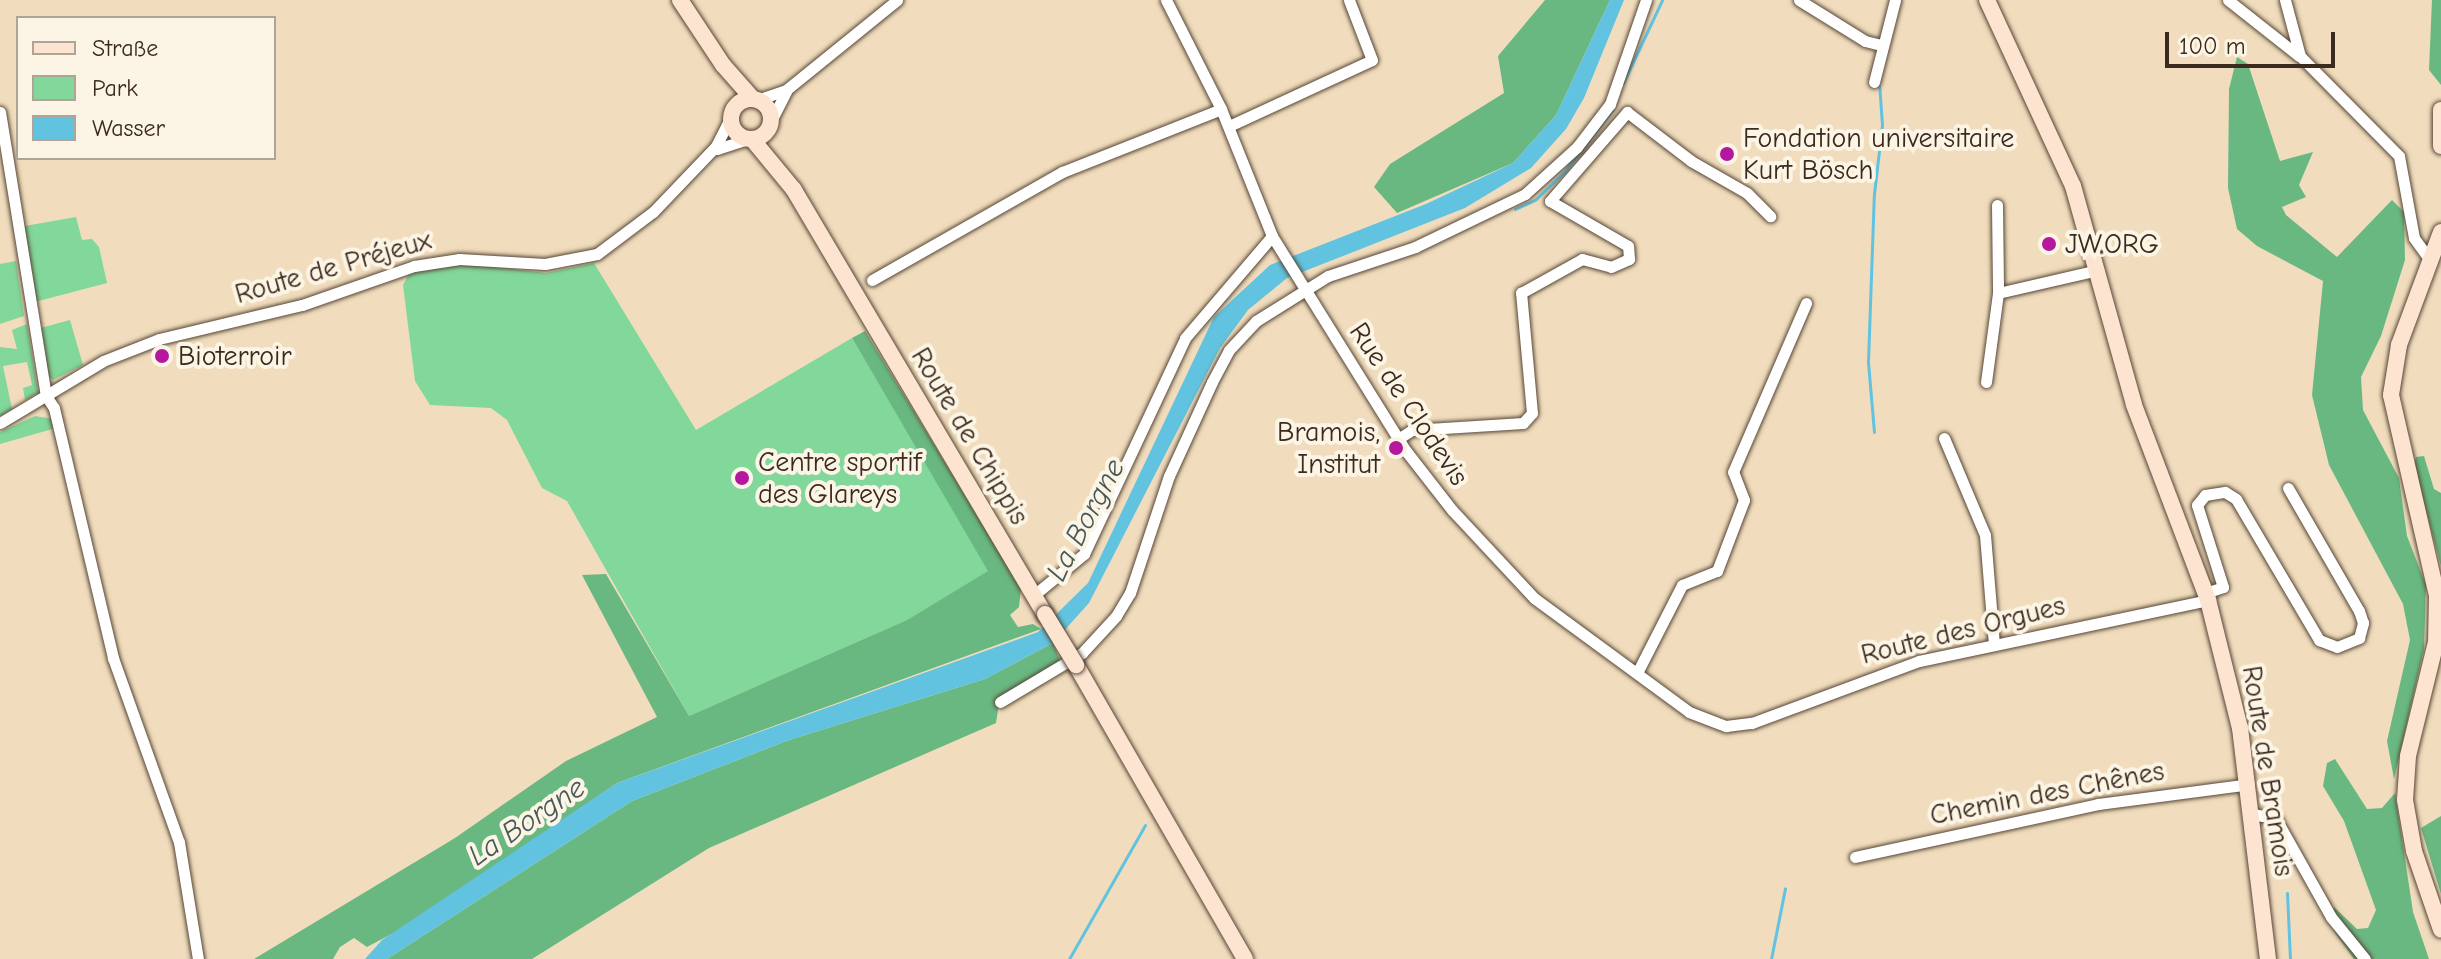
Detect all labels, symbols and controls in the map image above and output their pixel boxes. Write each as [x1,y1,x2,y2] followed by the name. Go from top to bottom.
[16,16,276,160] legend
[2169,16,2339,66] scale bar
[2179,32,2246,60] text: 100 m
[92,34,158,62] text: Straße
[92,74,138,102] text: Park
[92,114,165,142] text: Wasser
[1743,121,2014,187] place label: Fondation universitaire Kurt Bösch
[1718,145,1736,163] marker: Fondation universitaire Kurt Bösch
[231,223,435,311] street label: Route de Préjeux
[2065,227,2159,261] place label: JW.ORG
[2040,235,2058,253] marker: JW.ORG
[1342,316,1476,492] street label: Rue de Clodevis
[178,339,292,373] place label: Bioterroir
[904,341,1036,531] street label: Route de Chippis
[153,347,171,365] marker: Bioterroir
[1277,415,1380,481] place label: Bramois, Institut
[1387,439,1405,457] marker: Bramois, Institut
[758,445,921,511] place label: Centre sportif des Glareys
[1039,453,1133,587] water label: La Borgne
[733,469,751,487] marker: Centre sportif des Glareys
[1858,588,2068,672] street label: Route des Orgues
[2235,663,2301,879] street label: Route de Bramois
[1927,754,2167,832] street label: Chemin des Chênes
[462,770,592,874] water label: La Borgne

